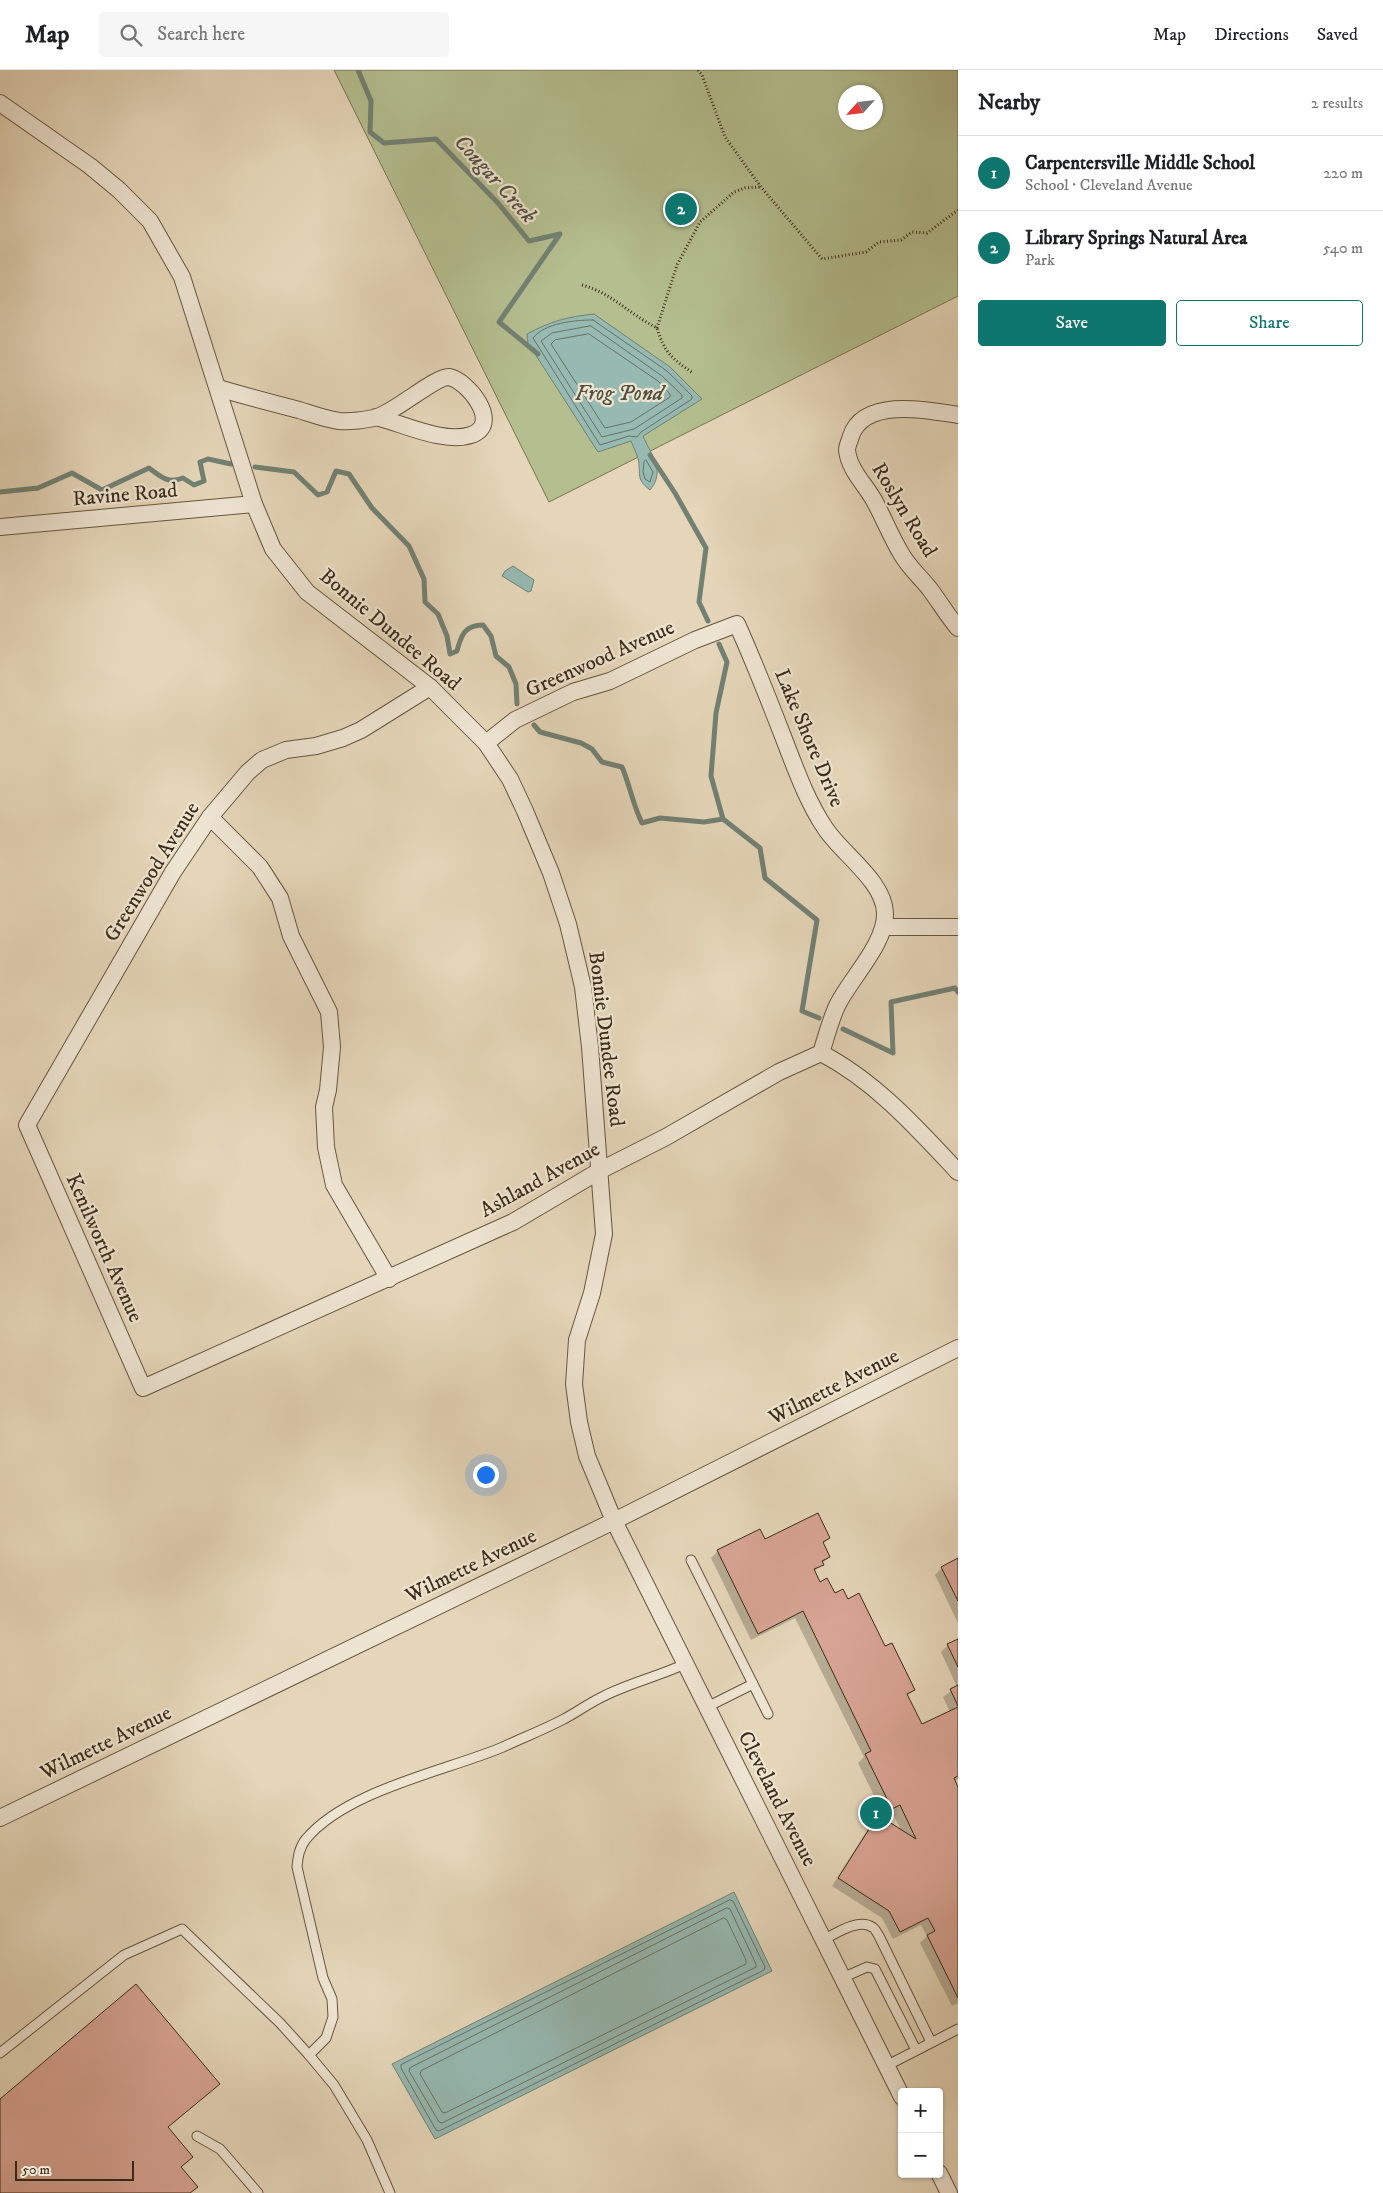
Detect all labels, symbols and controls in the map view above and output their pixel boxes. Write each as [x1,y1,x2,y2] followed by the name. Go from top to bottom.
[99,12,449,57] search box
[25,20,69,50] text: Map
[117,21,145,49] icon: search
[157,23,245,46] text: Search here
[1153,24,1186,46] text: Map
[1214,24,1289,46] text: Directions
[1317,24,1358,46] text: Saved
[838,85,883,130] north arrow
[978,90,1040,116] text: Nearby
[1311,93,1363,113] text: 2 results
[448,129,543,230] water label: Cougar Creek
[1025,152,1255,175] text: Carpentersville Middle School
[991,163,997,183] text: 1
[1323,163,1363,183] text: 220 m
[1025,175,1193,195] text: School · Cleveland Avenue
[665,190,697,228] pin: 2
[1025,227,1247,250] text: Library Springs Natural Area
[990,238,998,258] text: 2
[1323,238,1363,258] text: 540 m
[1025,250,1055,270] text: Park
[978,300,1166,346] button: Save
[1176,300,1363,346] button: Share
[575,380,667,407] water label: Frog Pond
[866,458,943,563] street label: Roslyn Road
[72,477,179,513] street label: Ravine Road
[314,563,466,697] street label: Bonnie Dundee Road
[522,614,679,703] street label: Greenwood Avenue
[768,665,850,811] street label: Lake Shore Drive
[99,797,206,947] street label: Greenwood Avenue
[582,950,630,1129] street label: Bonnie Dundee Road
[476,1136,605,1224] street label: Ashland Avenue
[60,1170,149,1327] street label: Kenilworth Avenue
[764,1343,904,1431] street label: Wilmette Avenue
[473,1462,499,1488] your location
[400,1523,541,1609] street label: Wilmette Avenue
[35,1700,176,1786] street label: Wilmette Avenue
[732,1727,822,1871] street label: Cleveland Avenue
[860,1794,892,1832] pin: 1
[898,2088,943,2178] map controls
[898,2088,943,2133] button: +
[898,2133,943,2178] button: −
[15,2158,134,2181] scale bar
[22,2161,50,2179] text: 50 m

